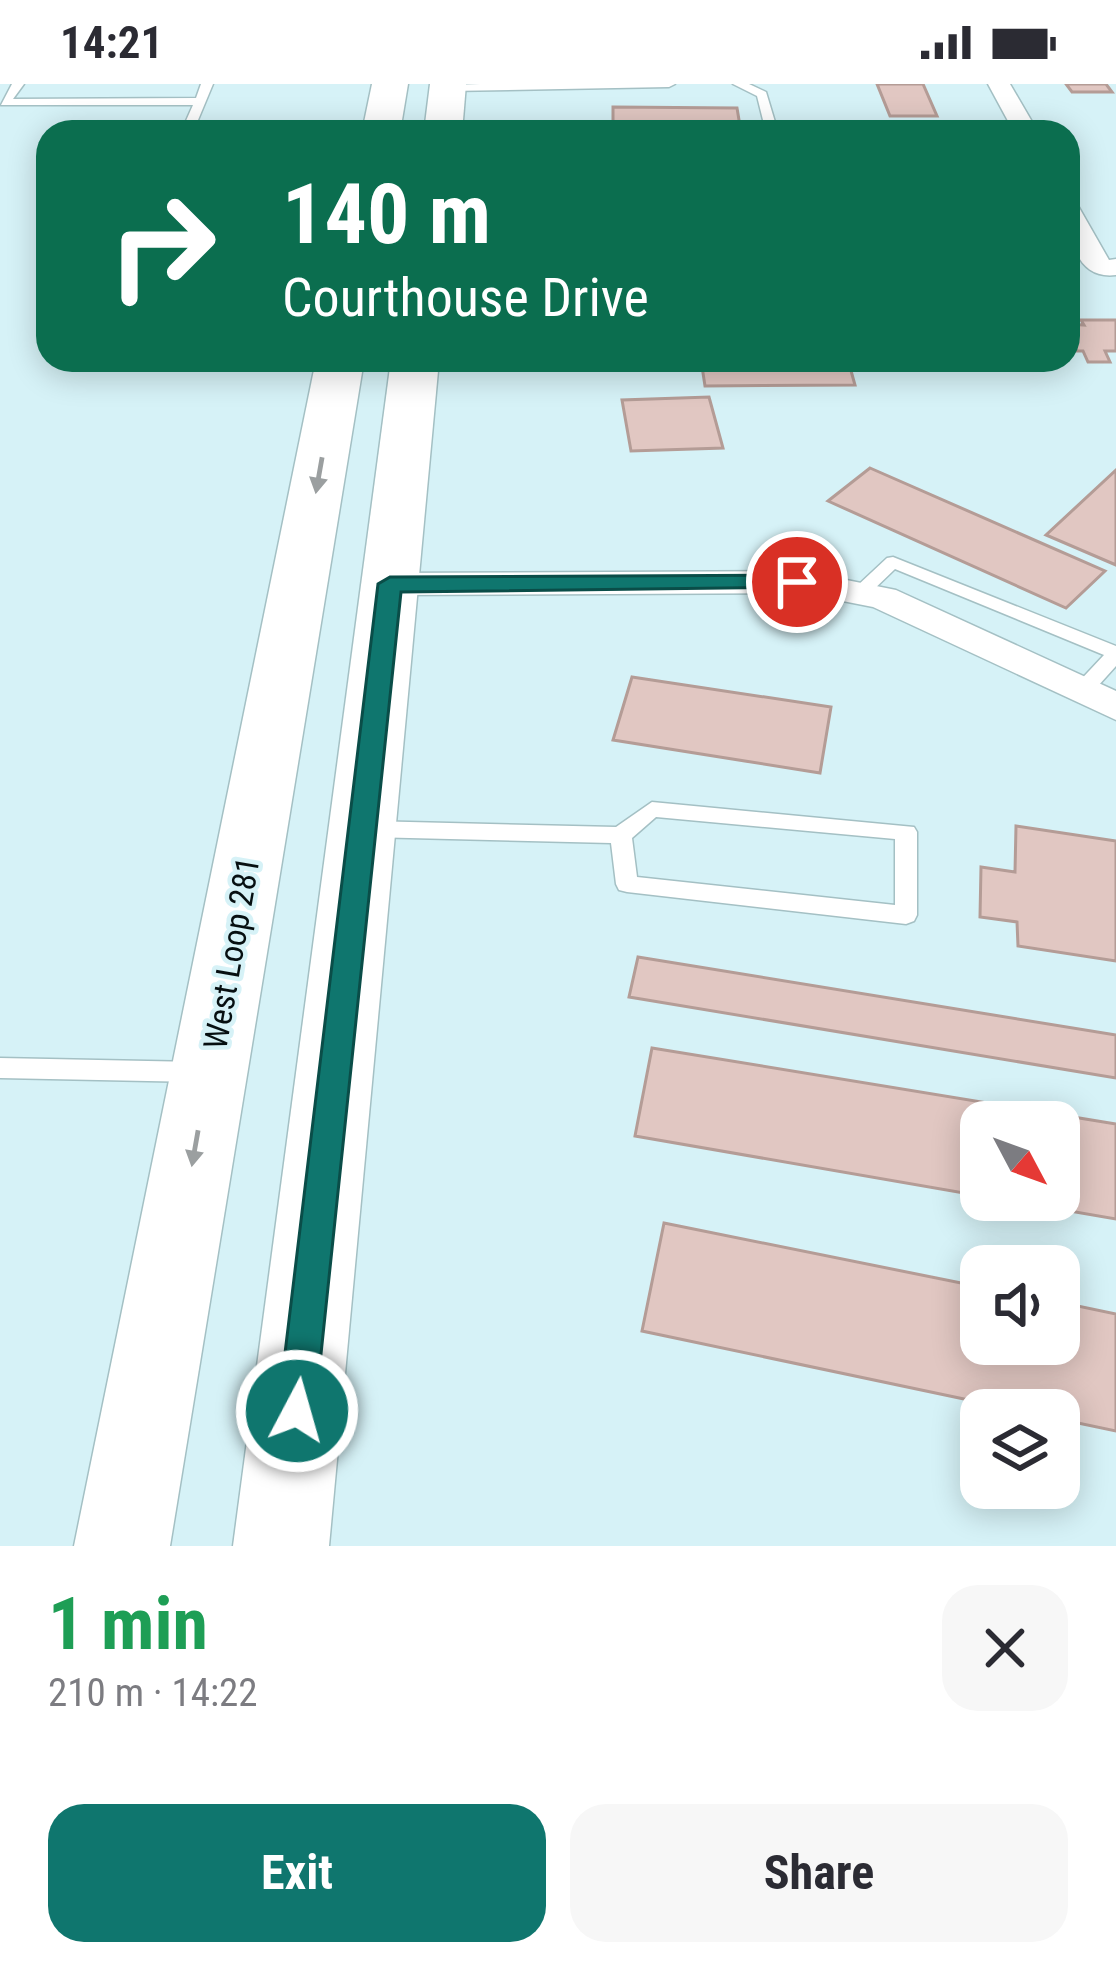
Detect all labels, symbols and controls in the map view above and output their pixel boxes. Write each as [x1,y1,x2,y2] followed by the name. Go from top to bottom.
[60,16,163,69] text: 14:21
[282,165,491,264] text: 140 m
[84,168,240,324] icon: right
[282,266,649,329] text: Courthouse Drive
[309,457,328,494] one-way arrow
[746,531,848,633] pin
[764,549,830,615] icon: arrive
[195,854,268,1052] street label: West Loop 281
[960,1101,1080,1221] north arrow
[960,1101,1080,1509] map controls
[185,1129,204,1167] one-way arrow
[960,1245,1080,1365] button: sound
[234,1348,360,1474] position arrow
[960,1389,1080,1509] button: layers
[48,1582,208,1667] text: 1 min
[942,1585,1068,1711] button: close
[48,1670,258,1716] text: 210 m · 14:22
[48,1804,546,1942] button: Exit
[570,1804,1068,1942] button: Share

